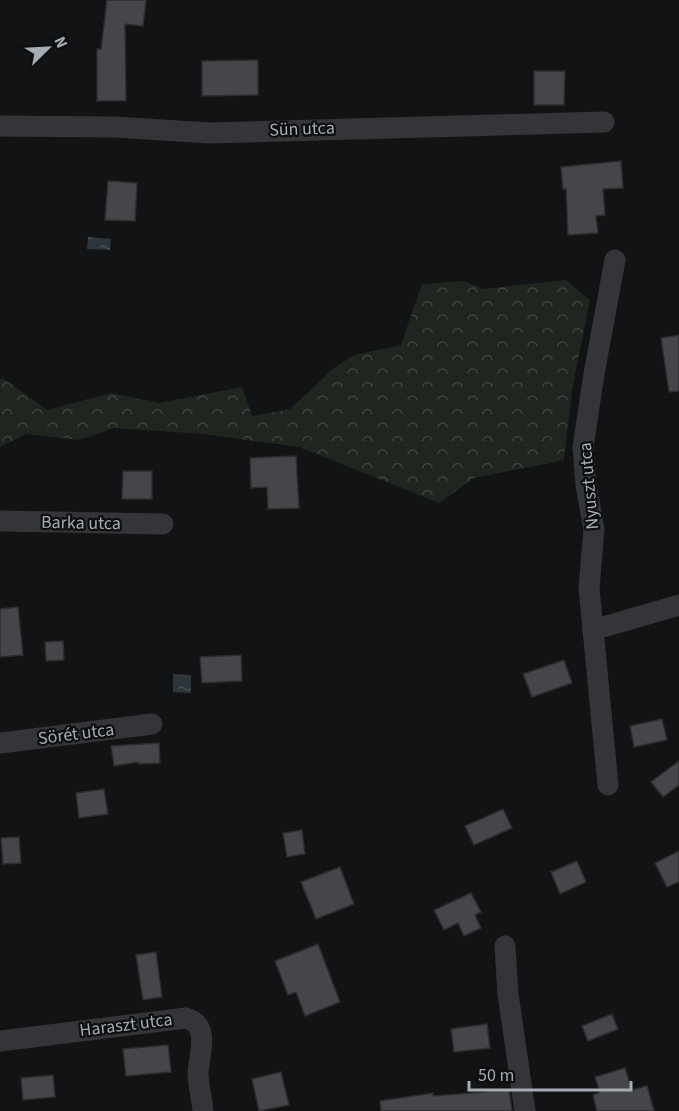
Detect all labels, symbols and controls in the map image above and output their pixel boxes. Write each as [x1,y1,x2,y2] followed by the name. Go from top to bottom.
[18,18,78,78] north arrow
[49,33,73,52] text: N
[269,115,335,143] street label: Sün utca
[573,441,605,531] street label: Nyuszt utca
[41,510,121,536] street label: Barka utca
[36,717,116,751] street label: Sörét utca
[78,1007,174,1043] street label: Haraszt utca
[469,1054,631,1092] scale bar
[478,1063,514,1088] text: 50 m

